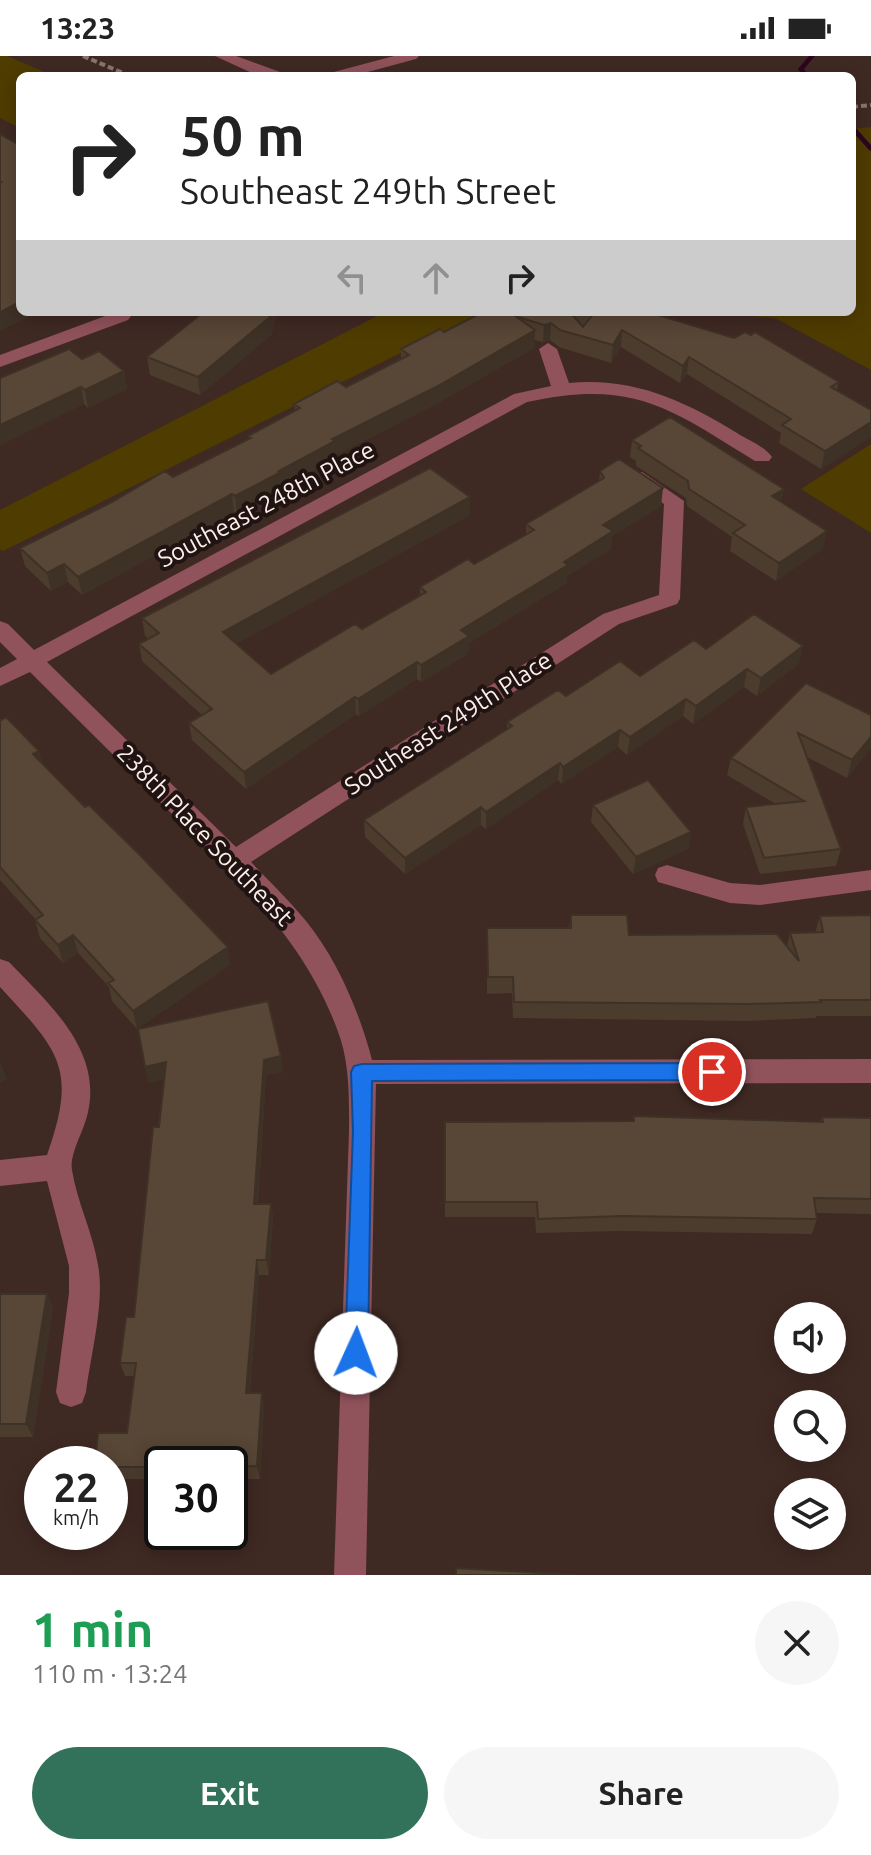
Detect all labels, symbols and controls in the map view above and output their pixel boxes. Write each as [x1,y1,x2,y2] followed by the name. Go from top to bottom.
[40,11,115,45] text: 13:23
[48,104,152,208] icon: right
[180,104,305,167] text: 50 m
[180,170,556,211] text: Southeast 249th Street
[330,256,374,300] icon: left
[414,256,458,300] icon: ahead
[498,256,542,300] icon: right
[153,436,379,572] street label: Southeast 248th Place
[340,646,556,800] street label: Southeast 249th Place
[112,739,299,931] street label: 238th Place Southeast
[678,1038,746,1106] pin
[690,1050,734,1094] icon: arrive
[774,1302,846,1550] map controls
[774,1302,846,1374] button: sound
[314,1311,398,1395] position arrow
[774,1390,846,1462] button: search
[144,1446,248,1550] speed limit sign: 30
[53,1465,99,1510] text: 22
[774,1478,846,1550] button: layers
[53,1506,99,1529] text: km/h
[755,1601,839,1685] button: close
[32,1602,153,1656] text: 1 min
[32,1659,188,1688] text: 110 m · 13:24
[32,1747,428,1839] button: Exit
[444,1747,839,1839] button: Share

